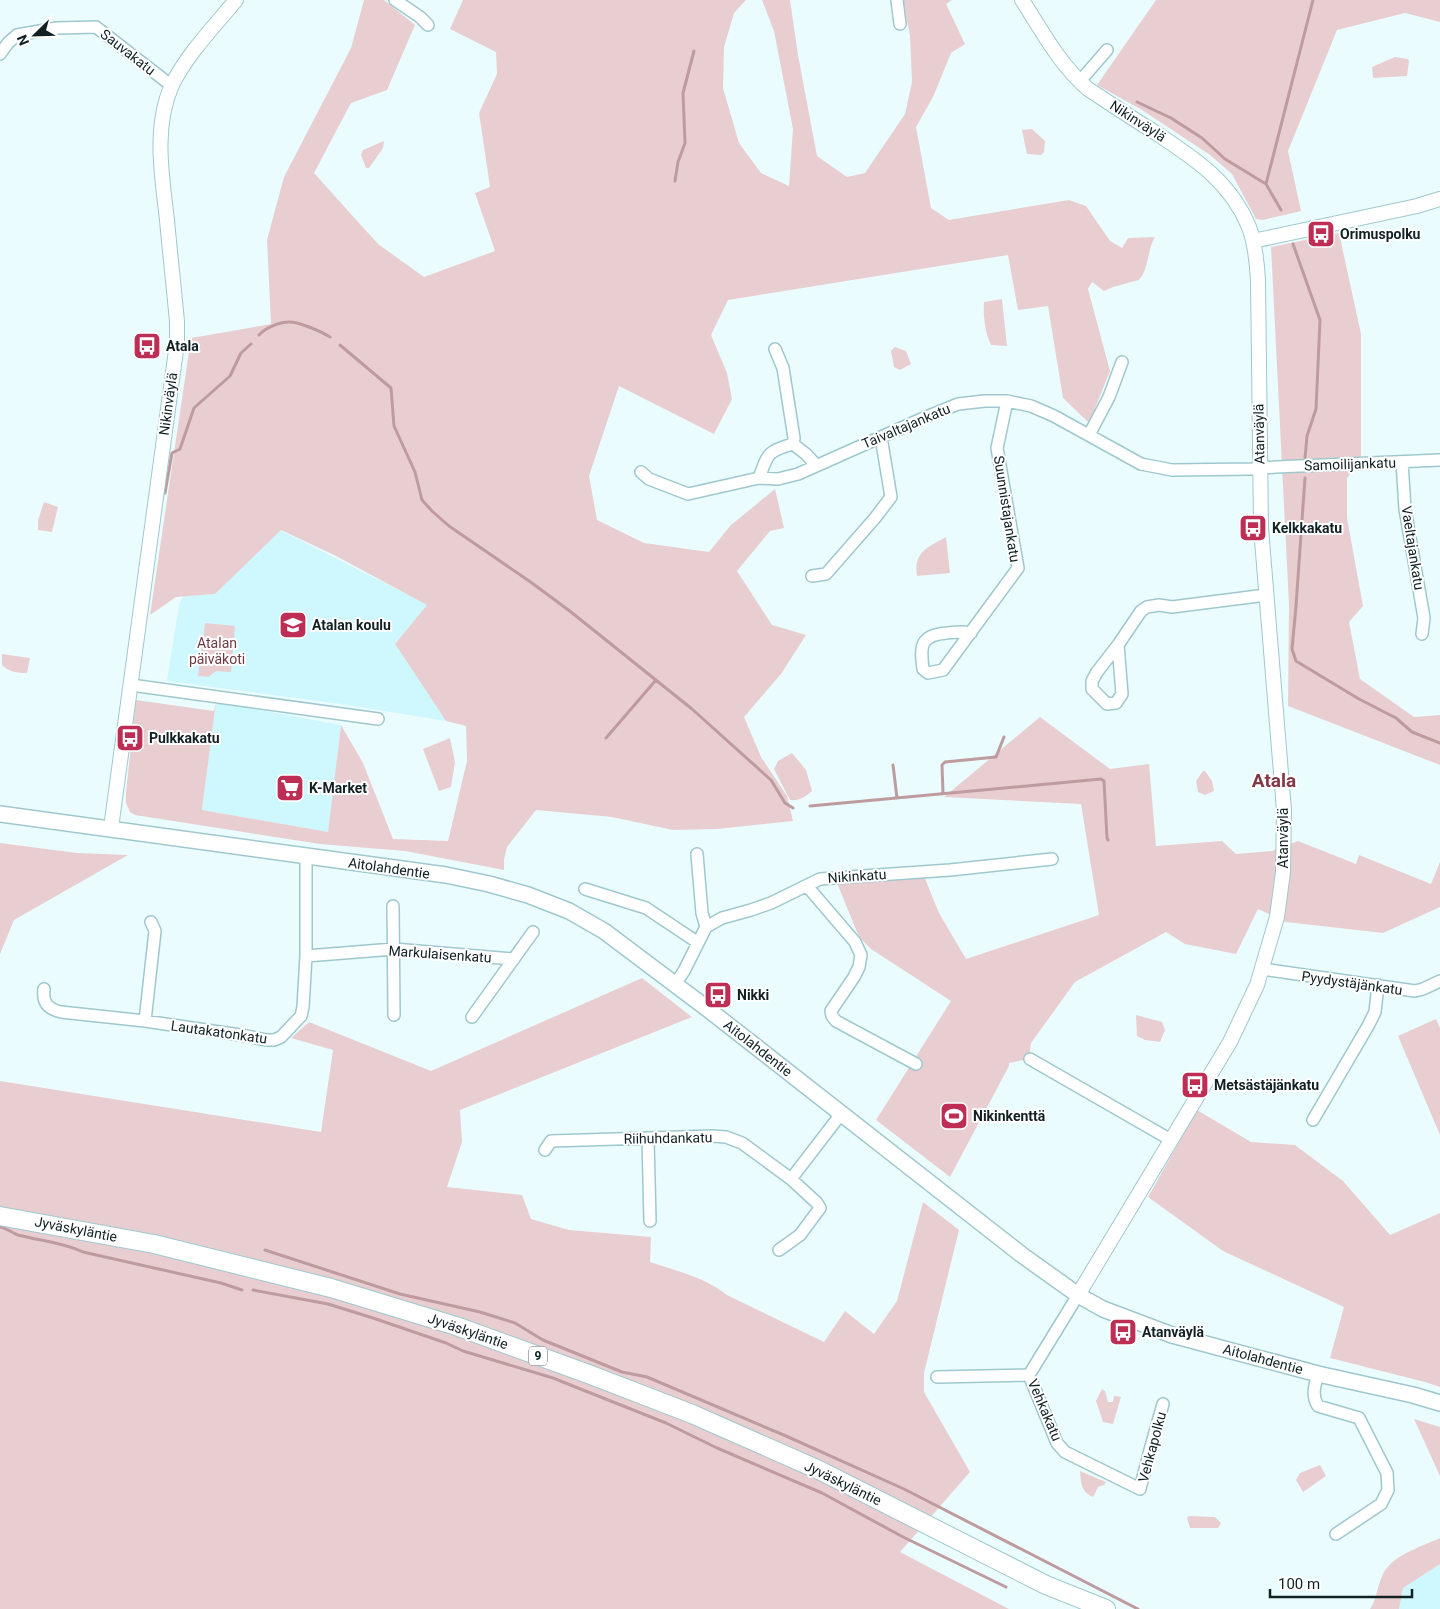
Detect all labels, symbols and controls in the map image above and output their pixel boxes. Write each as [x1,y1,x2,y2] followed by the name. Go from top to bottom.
[10,10,60,60] north arrow
[97,26,159,78] street label: Sauvakatu
[14,32,32,48] text: N
[1107,97,1169,145] street label: Nikinväylä
[1306,219,1336,249] bus stop icon: Orimuspolku
[1340,226,1421,242] place label: Orimuspolku
[132,331,162,361] bus stop icon: Atala
[166,338,199,354] place label: Atala
[156,371,180,437] street label: Nikinväylä
[860,400,952,452] street label: Taivaltajankatu
[1250,403,1268,465] street label: Atanväylä
[1304,454,1396,474] street label: Samoilijankatu
[991,455,1023,563] street label: Suunnistajankatu
[1398,505,1428,591] street label: Vaeltajankatu
[1238,513,1268,543] bus stop icon: Kelkkakatu
[1272,520,1342,536] place label: Kelkkakatu
[278,610,308,640] school or university icon: Atalan koulu
[312,617,391,633] place label: Atalan koulu
[189,635,245,667] park label: Atalan päiväkoti
[115,723,145,753] bus stop icon: Pulkkakatu
[149,730,220,746] place label: Pulkkakatu
[1252,769,1296,792] district label: Atala
[275,773,305,803] supermarket icon: K-Market
[309,780,367,796] place label: K-Market
[1275,808,1291,868] street label: Atanväylä
[347,854,431,882] street label: Aitolahdentie
[827,866,887,886] street label: Nikinkatu
[388,942,492,966] street label: Markulaisenkatu
[1301,968,1403,998] street label: Pyydystäjänkatu
[703,980,733,1010] bus stop icon: Nikki
[737,987,769,1003] place label: Nikki
[721,1016,795,1080] street label: Aitolahdentie
[170,1017,268,1047] street label: Lautakatonkatu
[1180,1070,1210,1100] bus stop icon: Metsästäjänkatu
[1214,1077,1319,1093] place label: Metsästäjänkatu
[939,1101,969,1131] sports icon: Nikinkenttä
[973,1108,1046,1124] place label: Nikinkenttä
[623,1129,713,1147] street label: Riihuhdankatu
[33,1213,119,1245] street label: Jyväskyläntie
[426,1310,510,1352] street label: Jyväskyläntie
[1108,1317,1138,1347] bus stop icon: Atanväylä
[1142,1324,1204,1340] place label: Atanväylä
[1221,1341,1305,1377] street label: Aitolahdentie
[529,1346,547,1365] road number: 9
[1025,1377,1065,1443] street label: Vehkakatu
[1135,1410,1169,1484] street label: Vehkapolku
[802,1457,884,1509] street label: Jyväskyläntie
[1270,1566,1412,1598] scale bar
[1278,1575,1320,1593] text: 100 m

